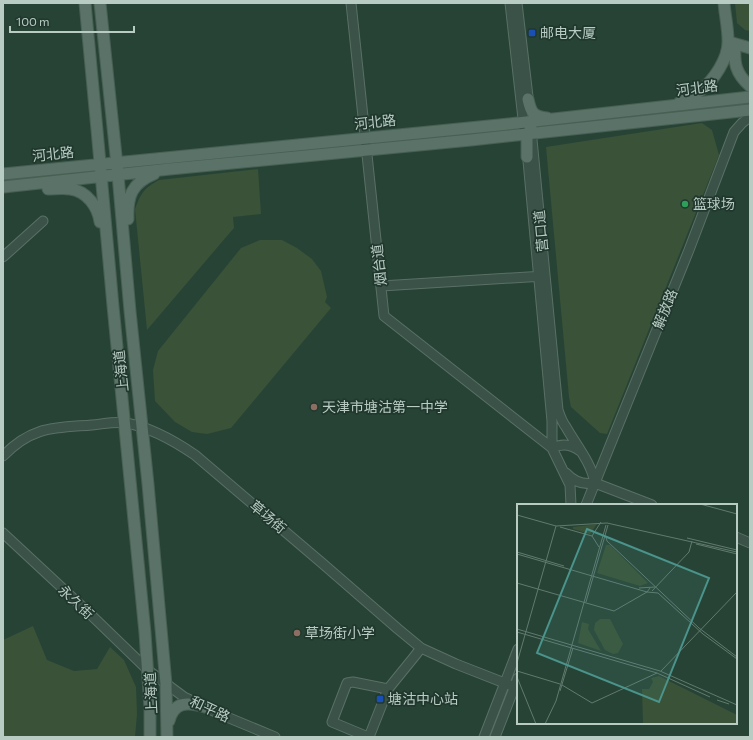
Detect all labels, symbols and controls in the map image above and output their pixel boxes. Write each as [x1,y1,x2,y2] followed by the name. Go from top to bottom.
[10,8,134,34] scale bar
[16,14,50,28] text: 100 m
[540,24,596,41] place label: 邮电大厦
[527,28,537,38] marker: 邮电大厦
[675,77,719,98] street label: 河北路
[353,111,397,132] street label: 河北路
[31,143,75,164] street label: 河北路
[693,195,735,212] place label: 篮球场
[680,199,690,209] marker: 篮球场
[530,209,551,253] street label: 营口道
[368,243,389,287] street label: 烟台道
[649,286,680,331] street label: 解放路
[110,349,131,393] street label: 上海道
[322,398,448,415] place label: 天津市塘沽第一中学
[309,402,319,412] marker: 天津市塘沽第一中学
[247,497,290,537] street label: 草场街
[517,504,737,724] inset map
[55,581,97,622] street label: 永久街
[305,624,375,641] place label: 草场街小学
[292,628,302,638] marker: 草场街小学
[141,672,160,714] street label: 上海道
[388,690,458,707] place label: 塘沽中心站
[188,692,233,725] street label: 和平路
[375,694,385,704] marker: 塘沽中心站

